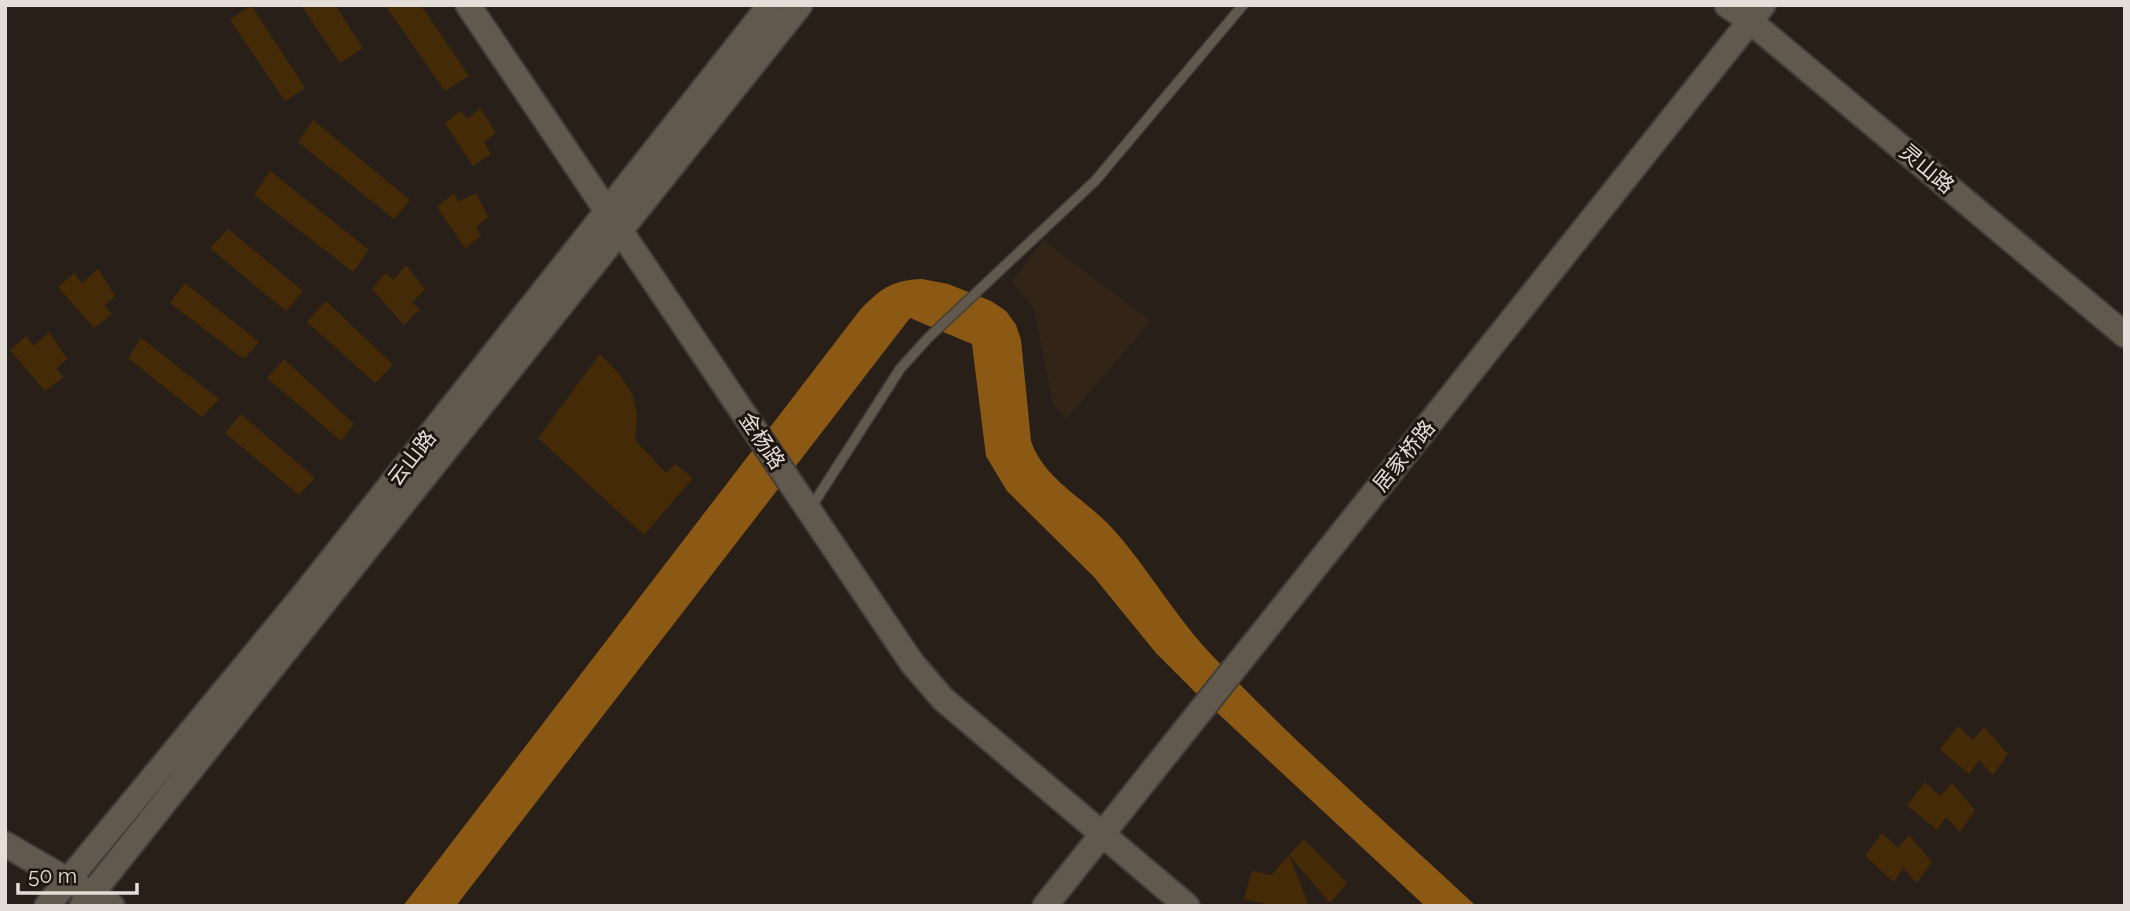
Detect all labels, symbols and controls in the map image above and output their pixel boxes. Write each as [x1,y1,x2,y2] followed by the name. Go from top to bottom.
[1895,139,1959,198] street label: 灵山路
[734,408,790,474] street label: 金杨路
[1367,415,1440,496] street label: 居家桥路
[382,425,441,490] street label: 云山路
[18,852,136,896] scale bar
[28,863,77,888] text: 50 m

